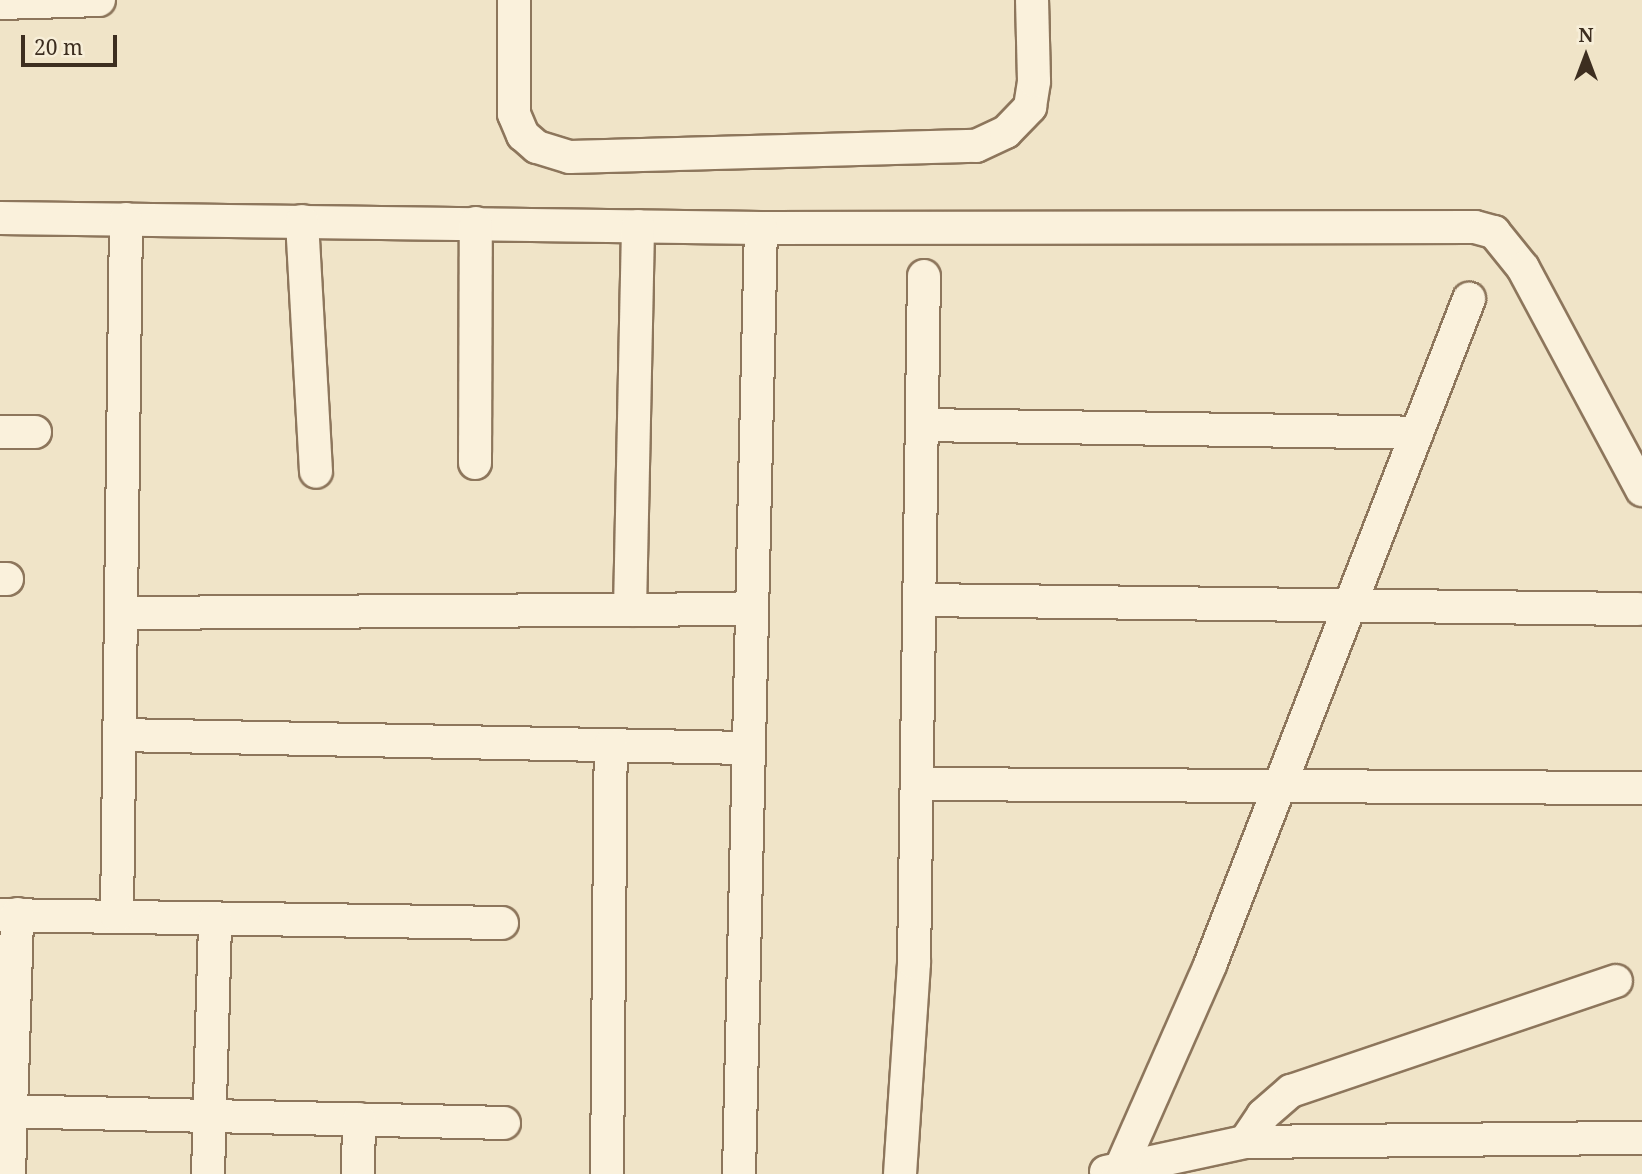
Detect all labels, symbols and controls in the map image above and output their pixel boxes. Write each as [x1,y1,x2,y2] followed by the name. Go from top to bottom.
[24,21,121,65] scale bar
[1551,21,1621,91] north arrow
[1579,22,1593,48] text: N
[34,33,83,61] text: 20 m

